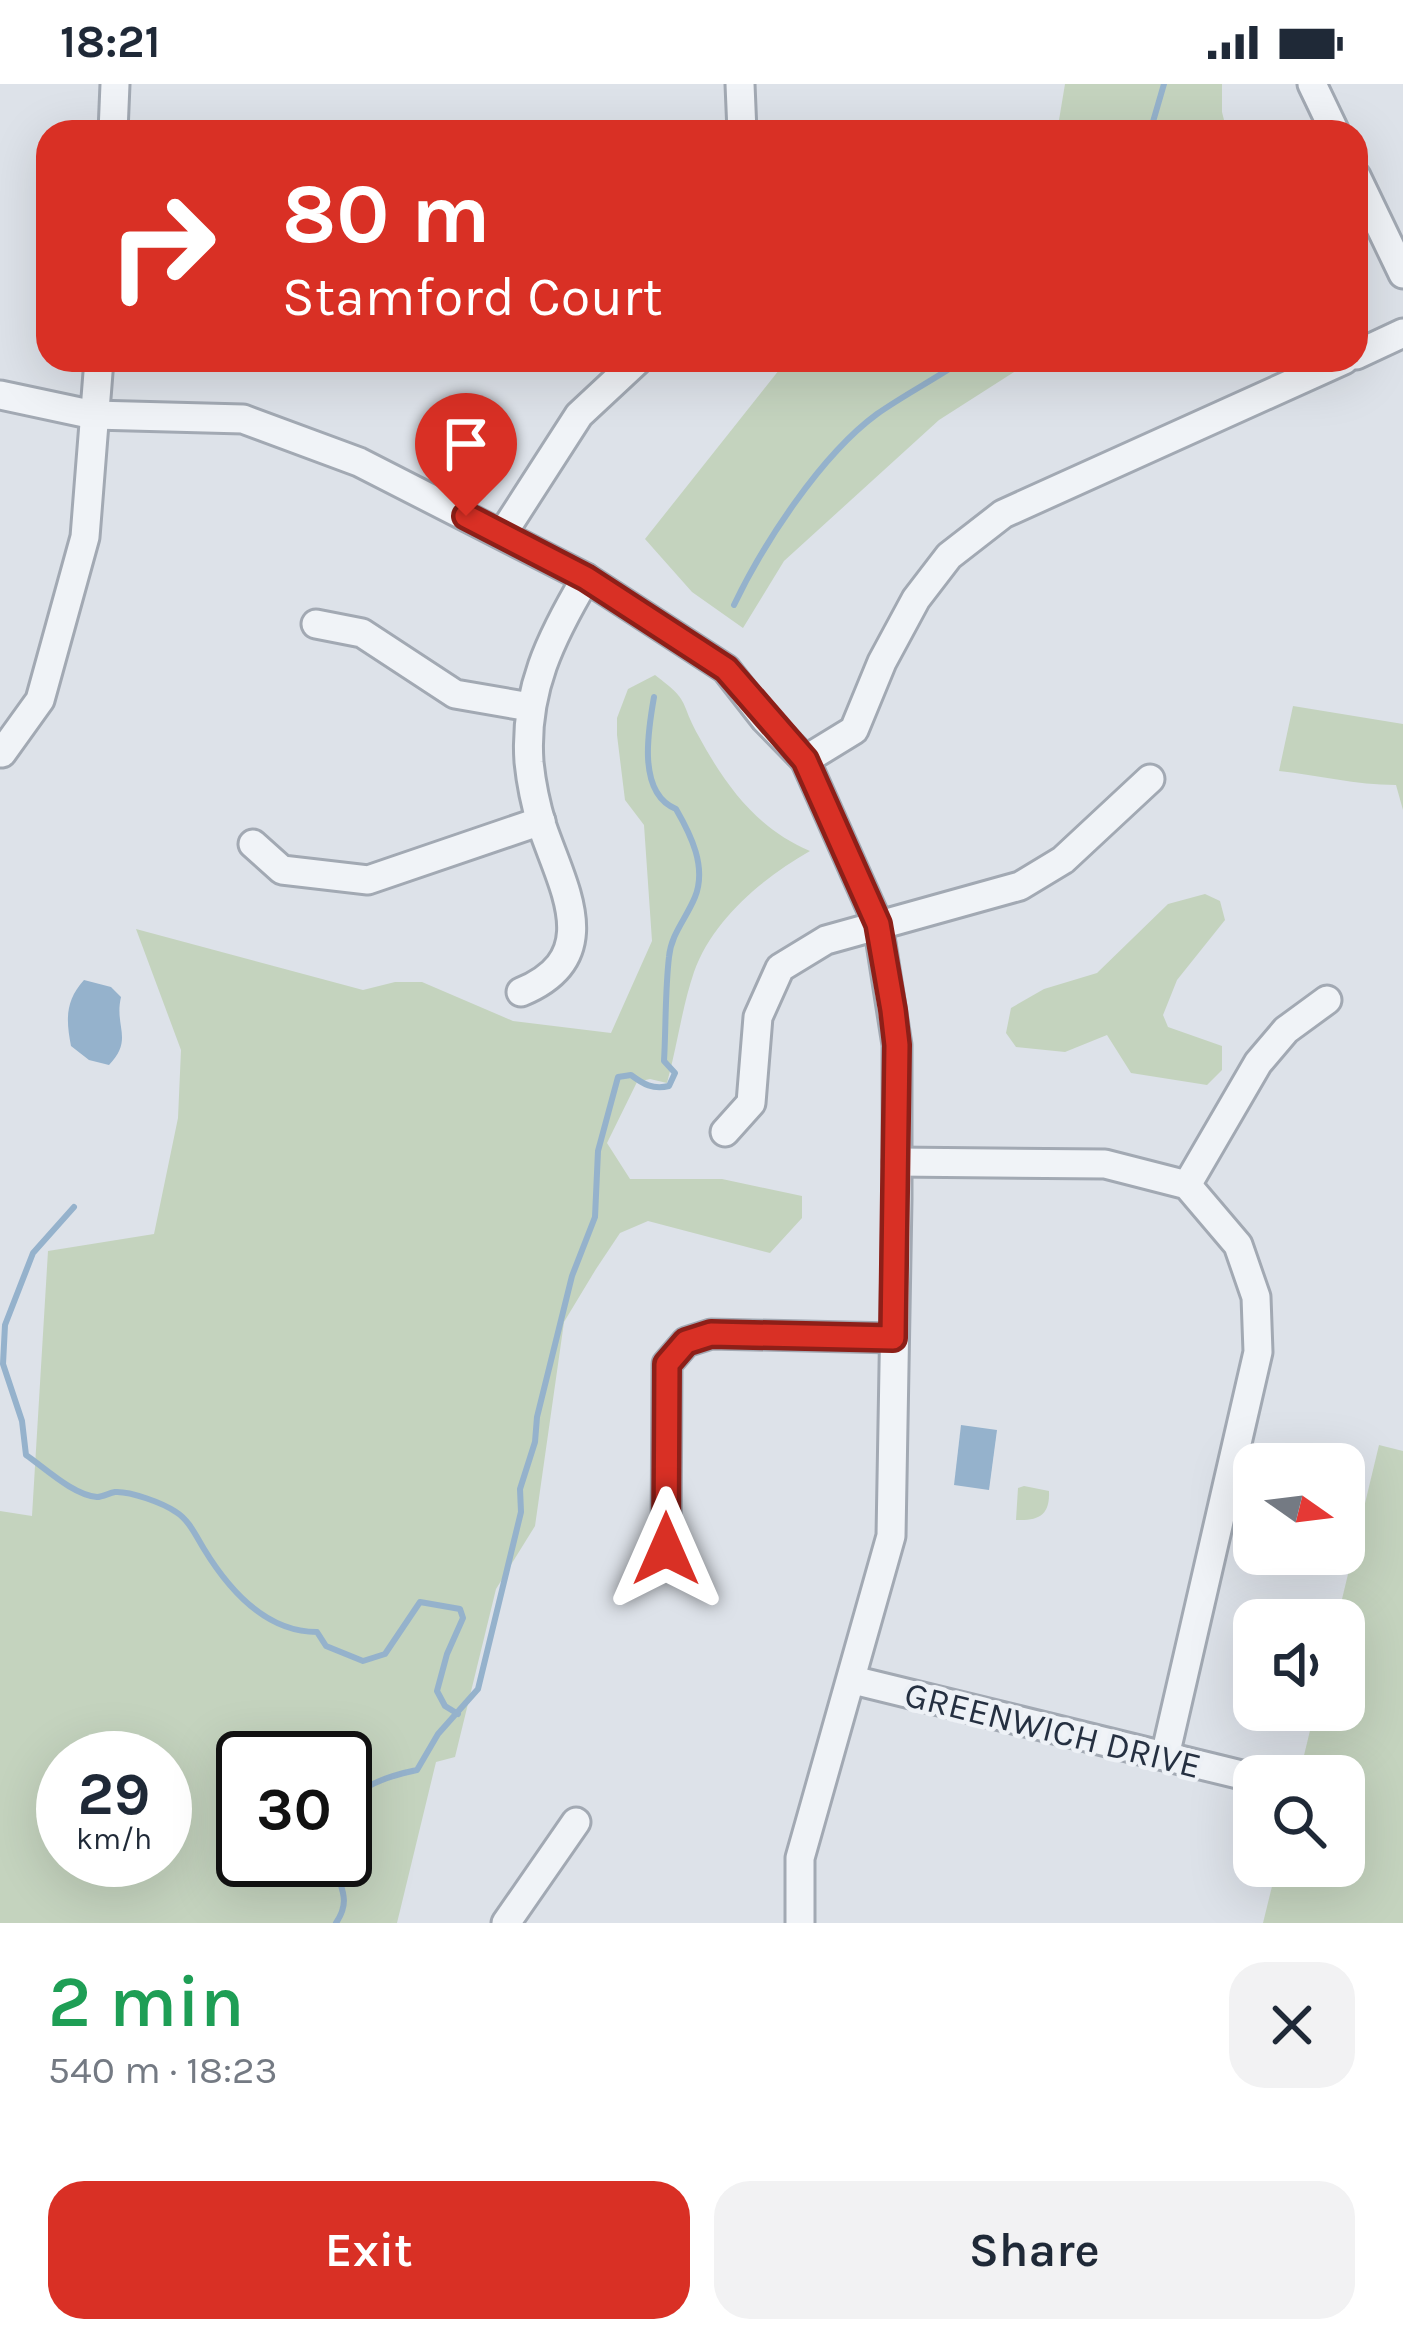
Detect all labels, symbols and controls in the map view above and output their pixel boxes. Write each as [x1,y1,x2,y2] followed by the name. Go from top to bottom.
[60,16,161,68] text: 18:21
[282,165,490,263] text: 80 m
[84,168,240,324] icon: right
[282,265,663,329] text: Stamford Court
[415,393,517,516] pin
[433,411,499,477] icon: arrive
[1233,1443,1365,1575] north arrow
[1233,1443,1365,1887] map controls
[603,1486,729,1612] position arrow
[1233,1599,1365,1731] button: sound
[900,1673,1205,1787] street label: GREENWICH DRIVE
[216,1731,372,1887] speed limit sign: 30
[1233,1755,1365,1887] button: search
[78,1759,150,1829] text: 29
[76,1821,152,1857] text: km/h
[48,1960,245,2044] text: 2 min
[1229,1962,1355,2088] button: close
[48,2047,278,2093] text: 540 m · 18:23
[48,2181,690,2319] button: Exit
[714,2181,1355,2319] button: Share

